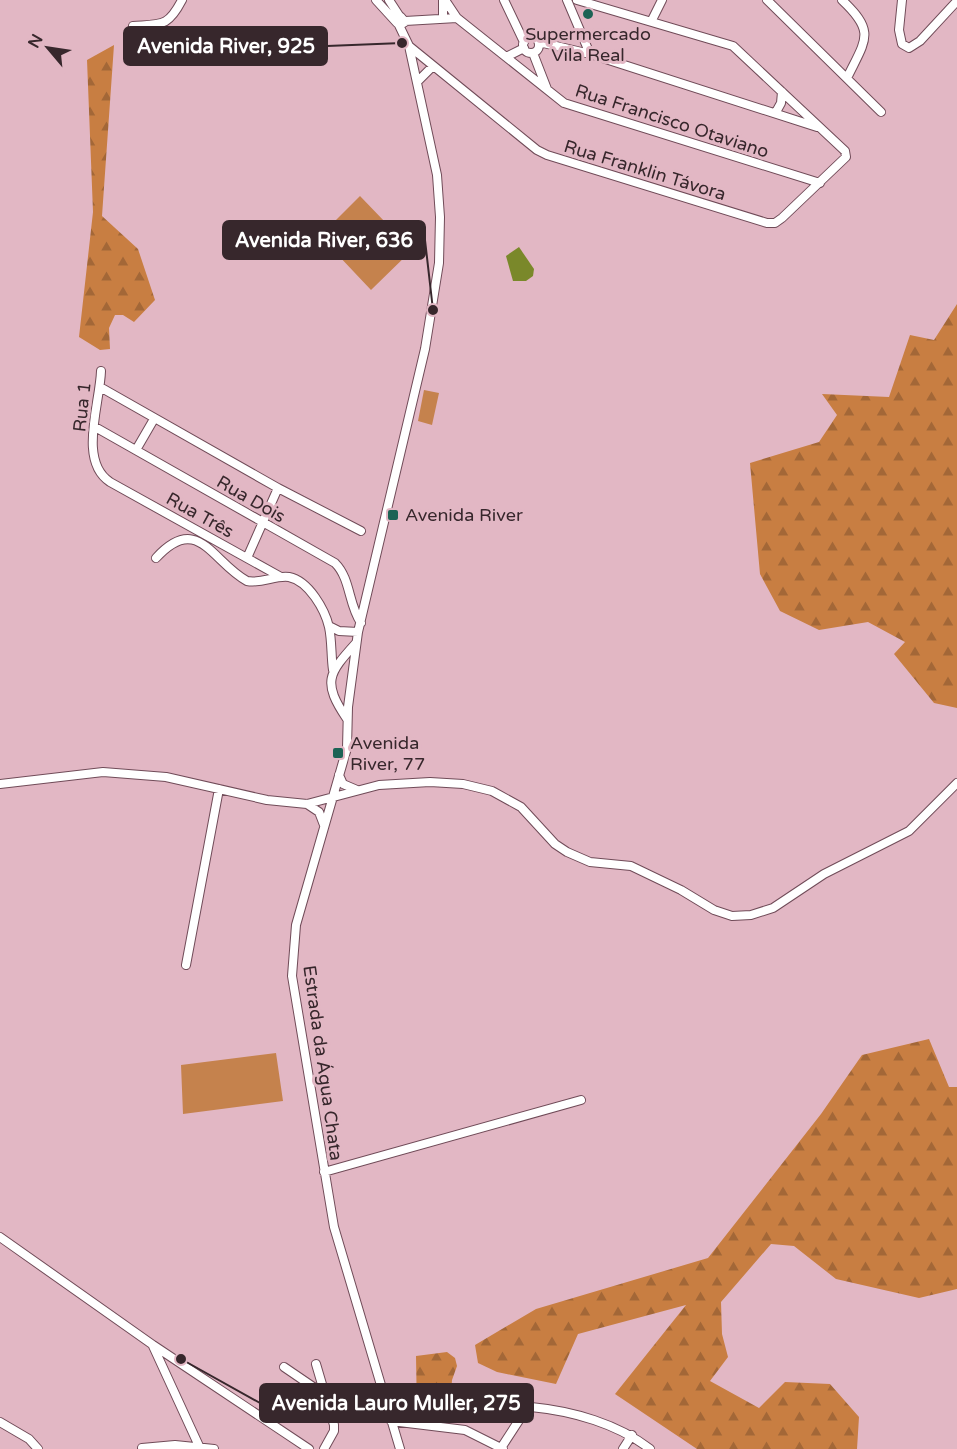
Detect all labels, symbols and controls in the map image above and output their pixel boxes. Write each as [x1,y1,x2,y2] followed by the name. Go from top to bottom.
[581,7,595,21] marker: Supermercado Vila Real
[18,18,78,78] north arrow
[525,23,651,66] place label: Supermercado Vila Real
[124,27,327,65] callout: Avenida River, 925
[24,31,48,52] text: N
[137,35,315,59] text: Avenida River, 925
[572,79,772,163] street label: Rua Francisco Otaviano
[561,135,729,205] street label: Rua Franklin Távora
[223,221,425,259] callout: Avenida River, 636
[235,229,413,253] text: Avenida River, 636
[68,381,96,433] street label: Rua 1
[213,471,289,527] street label: Rua Dois
[162,487,238,543] street label: Rua Três
[405,504,523,526] place label: Avenida River
[386,508,400,522] marker: Avenida River
[350,732,425,775] place label: Avenida River, 77
[331,746,345,760] marker: Avenida River, 77
[298,964,348,1162] street label: Estrada da Água Chata
[260,1384,533,1422] callout: Avenida Lauro Muller, 275
[271,1392,521,1416] text: Avenida Lauro Muller, 275

